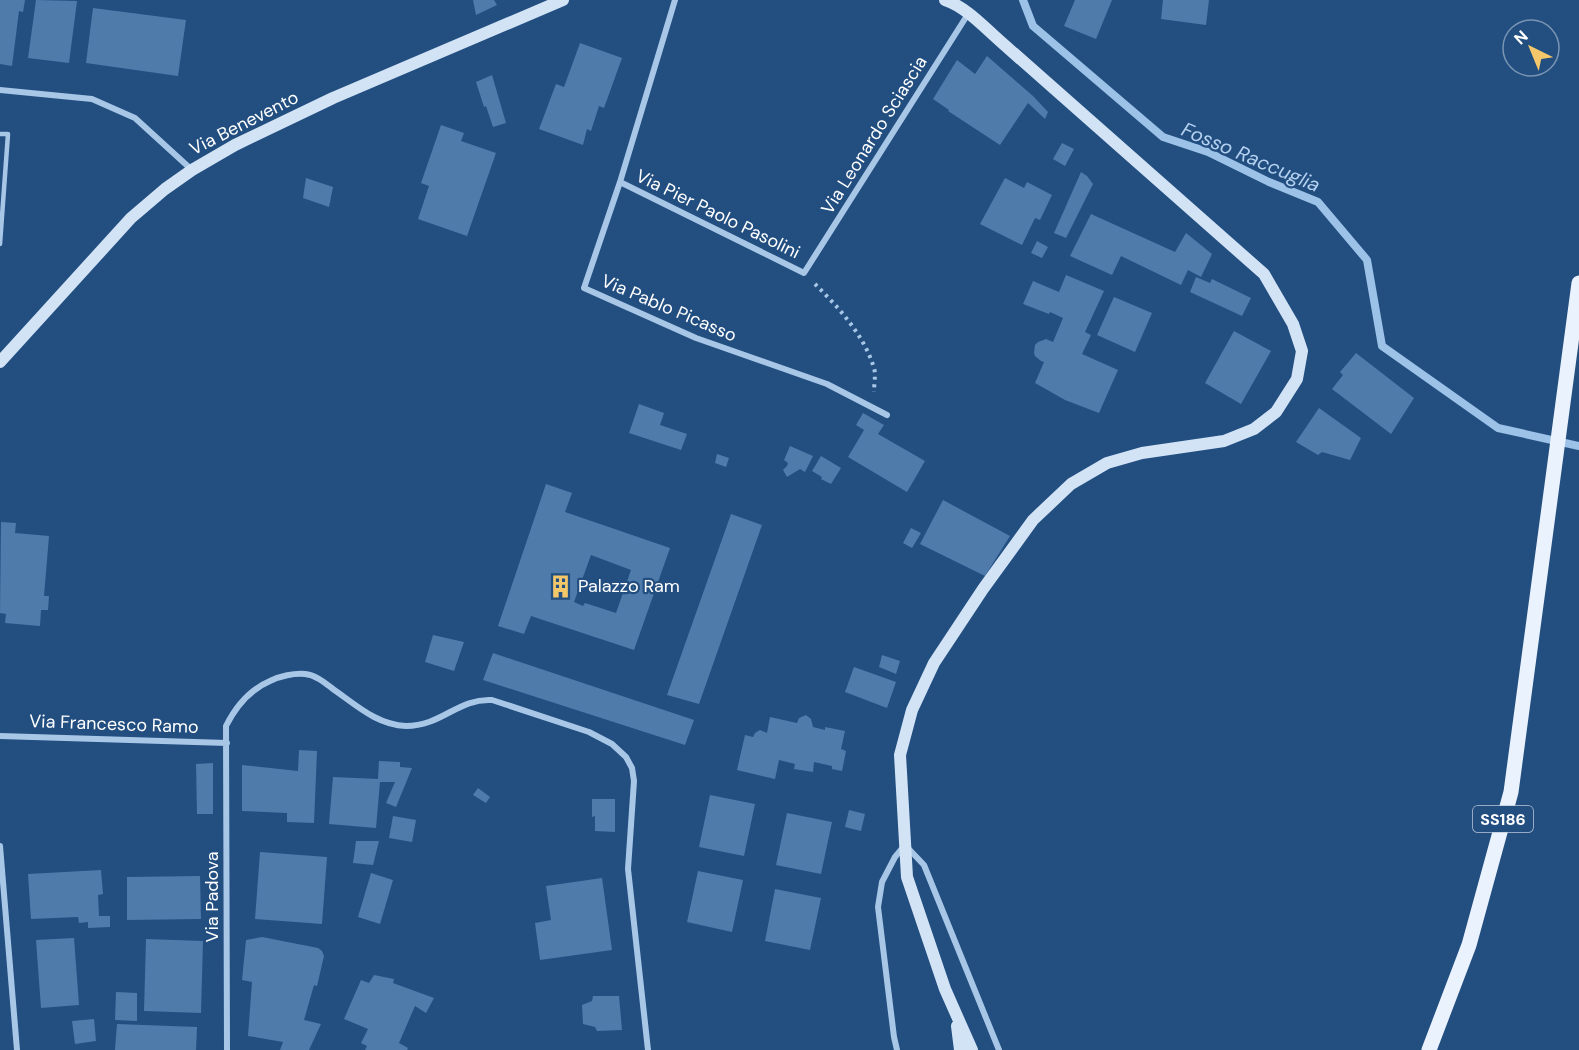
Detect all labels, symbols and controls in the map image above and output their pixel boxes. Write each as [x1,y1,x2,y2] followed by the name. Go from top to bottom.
[1501,18,1561,78] north arrow
[1510,26,1533,49] text: N
[815,51,933,219] street label: Via Leonardo Sciascia
[185,85,303,161] street label: Via Benevento
[1178,116,1324,198] water label: Fosso Raccuglia
[632,164,804,264] street label: Via Pier Paolo Pasolini
[598,269,740,347] street label: Via Pablo Picasso
[547,573,573,599] building icon: Palazzo Ram
[578,574,680,598] place label: Palazzo Ram
[29,709,199,739] street label: Via Francesco Ramo
[1473,806,1533,832] road number: SS186
[200,851,224,943] street label: Via Padova

